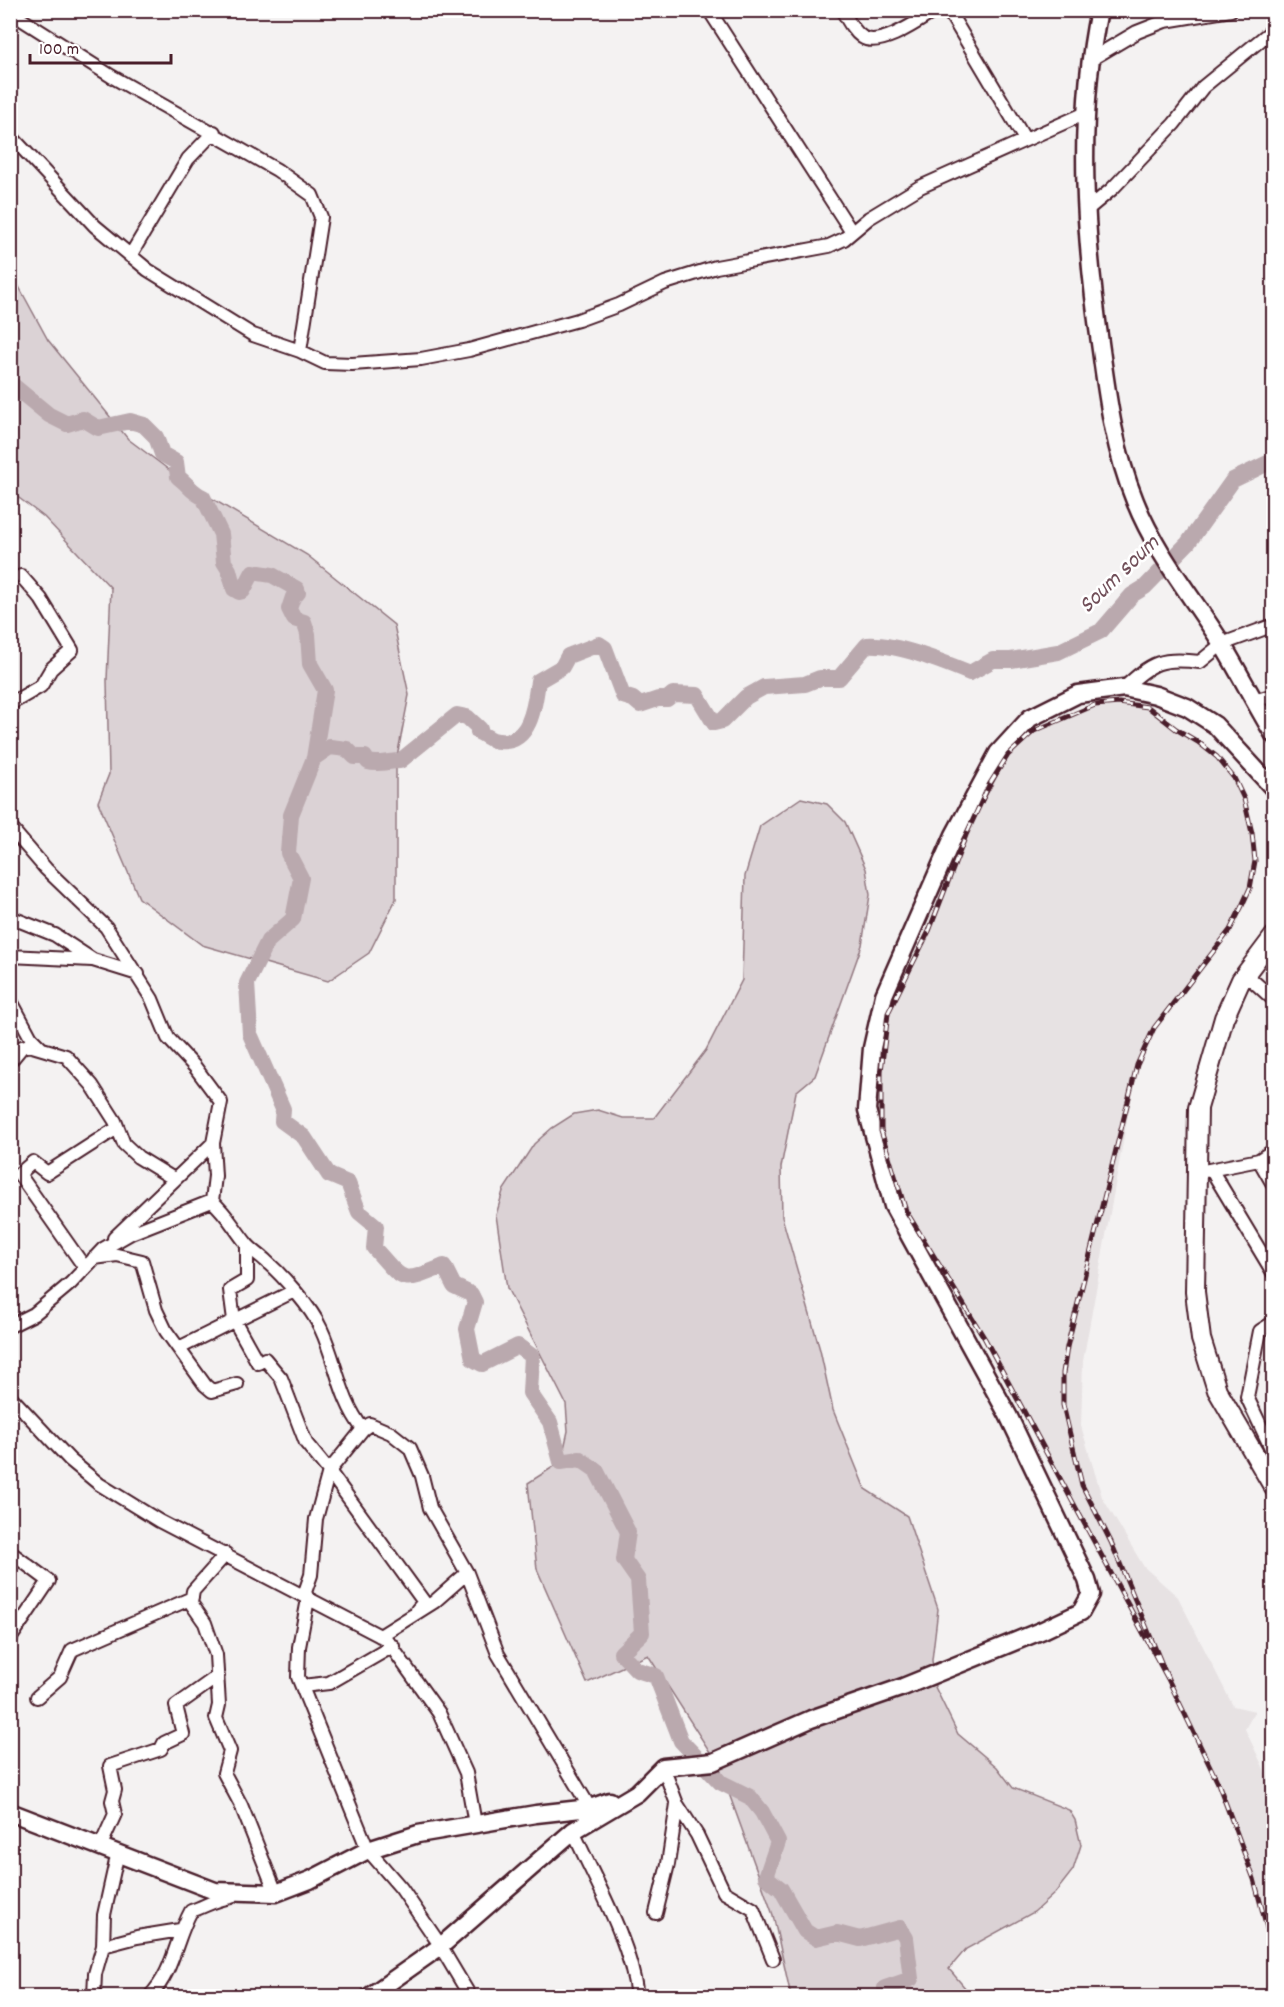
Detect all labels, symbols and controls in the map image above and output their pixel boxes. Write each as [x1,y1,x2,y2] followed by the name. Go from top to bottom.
[30,27,171,65] scale bar
[39,38,79,63] text: 100 m
[1072,527,1169,622] water label: Soum soum

